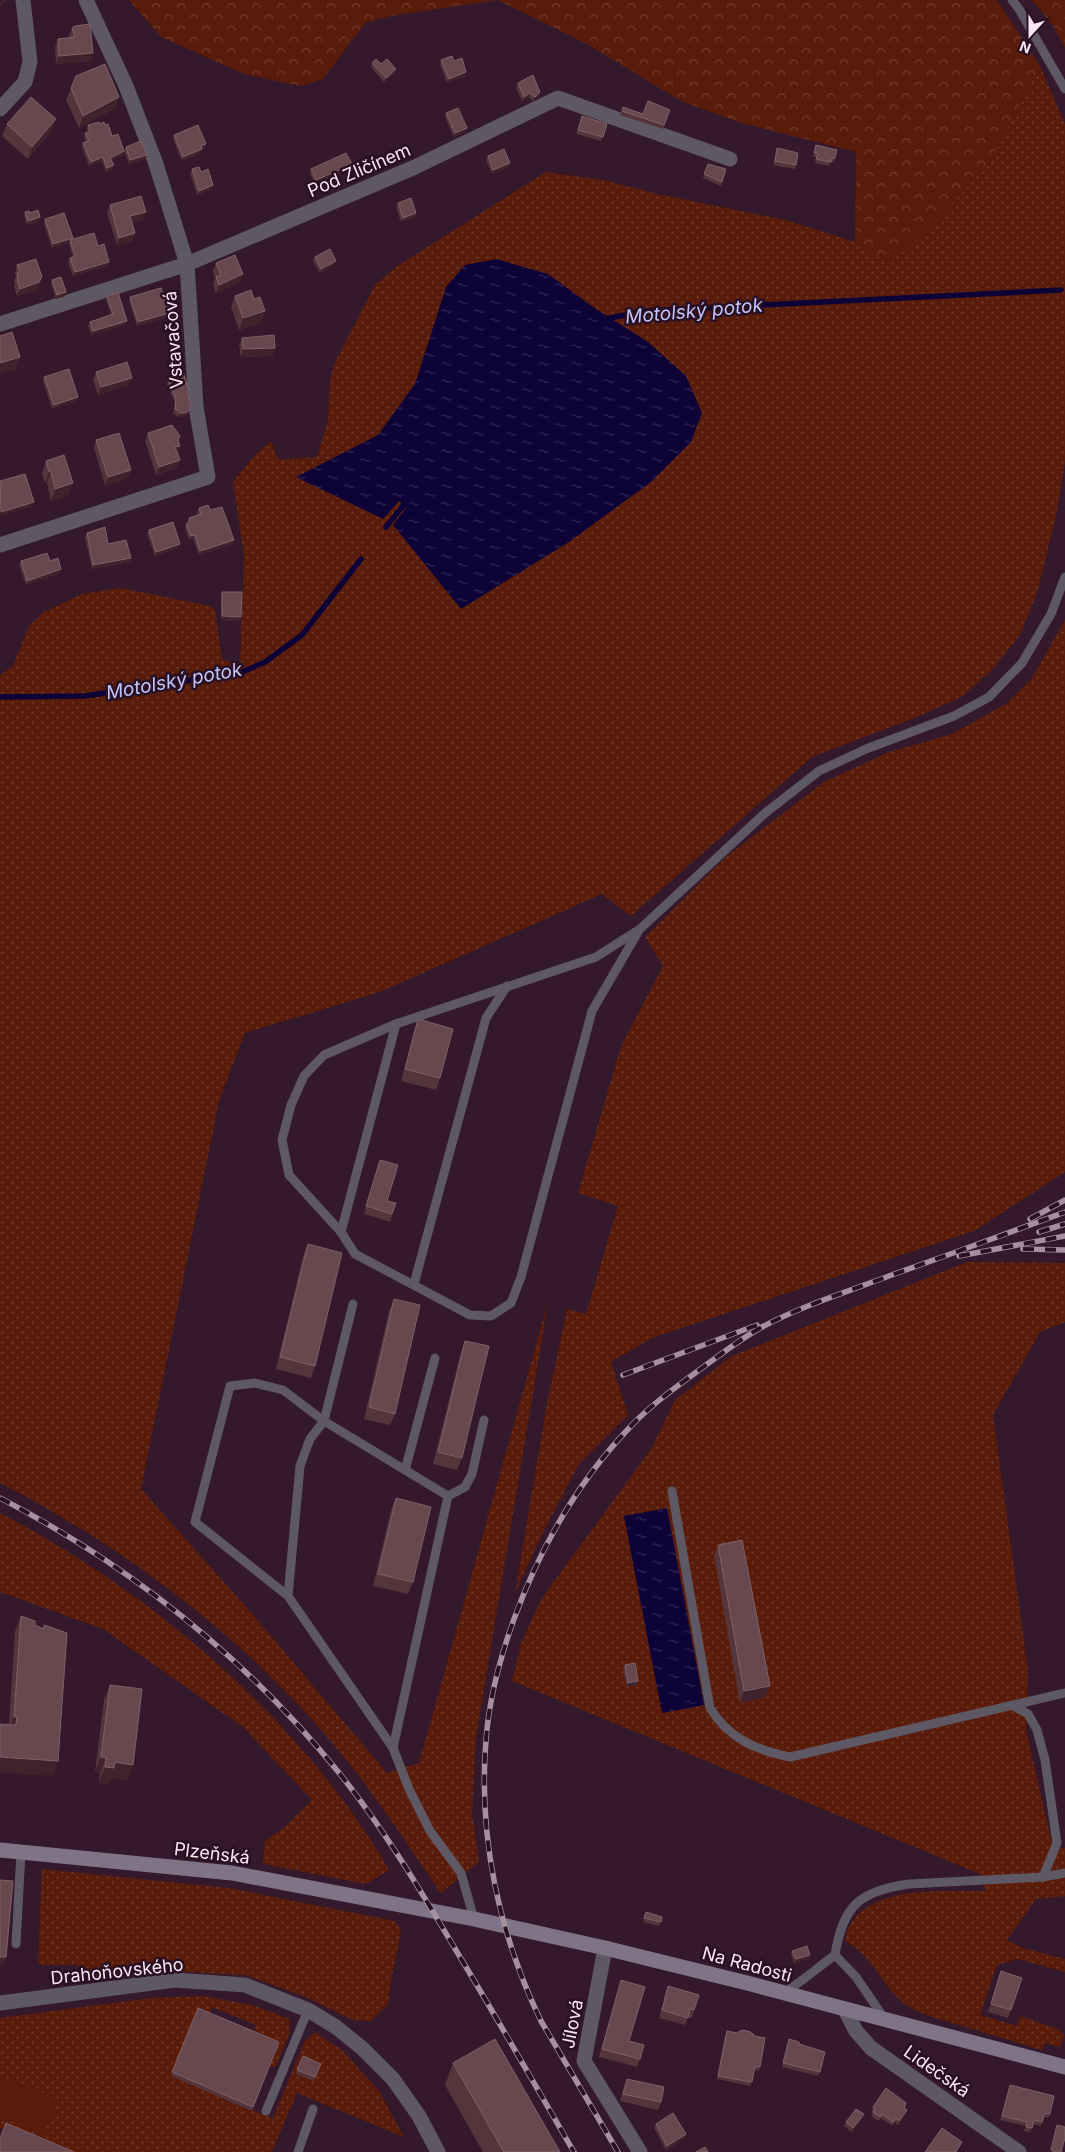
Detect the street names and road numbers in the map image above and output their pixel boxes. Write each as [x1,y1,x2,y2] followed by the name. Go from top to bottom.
[304,139,414,201] street label: Pod Zličínem
[159,290,187,390] street label: Vstavačová
[173,1838,251,1868] street label: Plzeňská
[700,1942,794,1986] street label: Na Radosti
[50,1954,184,1988] street label: Drahoňovského
[557,1998,587,2050] street label: Jílová
[900,2041,974,2101] street label: Lidečská

